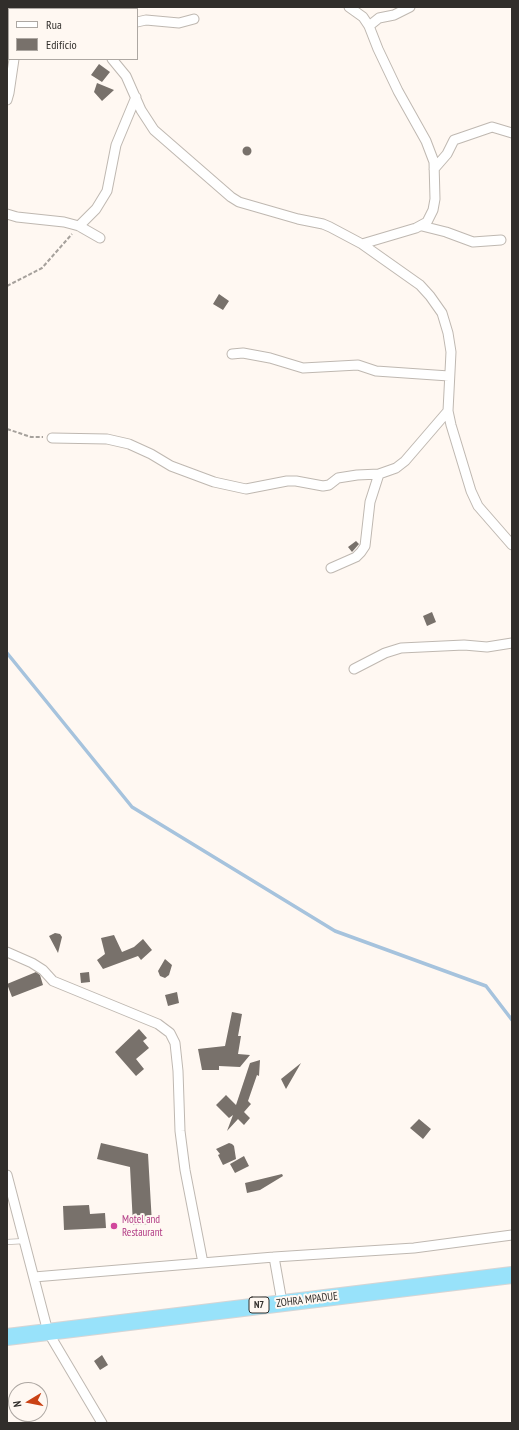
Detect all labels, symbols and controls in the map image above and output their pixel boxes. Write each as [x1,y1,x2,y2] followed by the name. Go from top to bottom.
[8,8,138,60] legend
[46,17,62,32] text: Rua
[46,37,77,52] text: Edifício
[122,1213,163,1239] place label: Motel and Restaurant
[109,1221,119,1231] marker: Motel and Restaurant
[275,1290,339,1310] street label: ZOHRA MPADUE
[249,1297,269,1313] road number: N7
[8,1382,48,1422] north arrow
[10,1400,25,1408] text: N

